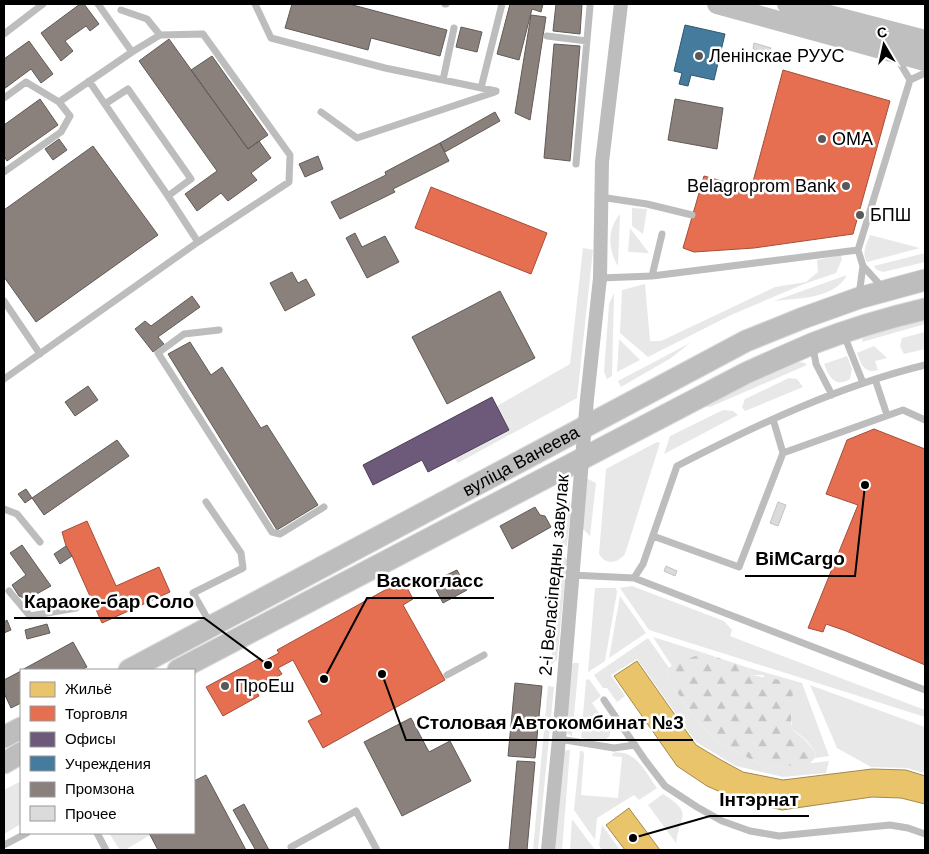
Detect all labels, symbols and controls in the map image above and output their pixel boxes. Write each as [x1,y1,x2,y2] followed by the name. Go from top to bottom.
[859,20,909,70] north arrow
[876,23,888,41] text: С
[709,46,844,66] place label: Ленінскае РУУС
[693,50,705,62] marker: Ленінскае РУУС
[832,129,873,149] place label: ОМА
[816,133,828,145] marker: ОМА
[687,176,837,196] place label: Belagroprom Bank
[840,180,852,192] marker: Belagroprom Bank
[870,205,911,225] place label: БПШ
[854,209,866,221] marker: БПШ
[459,421,583,500] street label: вуліца Ванеева
[535,473,573,677] street label: 2-і Веласіпедны завулак
[745,542,855,576] callout: BiMCargo
[755,548,845,569] text: BiMCargo
[367,564,494,598] callout: Васкогласс
[377,570,484,591] text: Васкогласс
[14,584,204,618] callout: Караоке-бар Соло
[24,591,194,612] text: Караоке-бар Соло
[20,669,195,834] legend
[235,676,294,696] place label: ПроЕш
[65,680,112,697] text: Жильё
[219,680,231,692] marker: ПроЕш
[65,705,128,722] text: Торговля
[406,706,693,740] callout: Столовая Автокомбинат №3
[416,712,684,733] text: Столовая Автокомбинат №3
[65,730,116,747] text: Офисы
[65,755,151,772] text: Учреждения
[65,780,135,797] text: Промзона
[710,782,809,816] callout: Інтэрнат
[719,789,799,810] text: Інтэрнат
[65,805,117,822] text: Прочее

